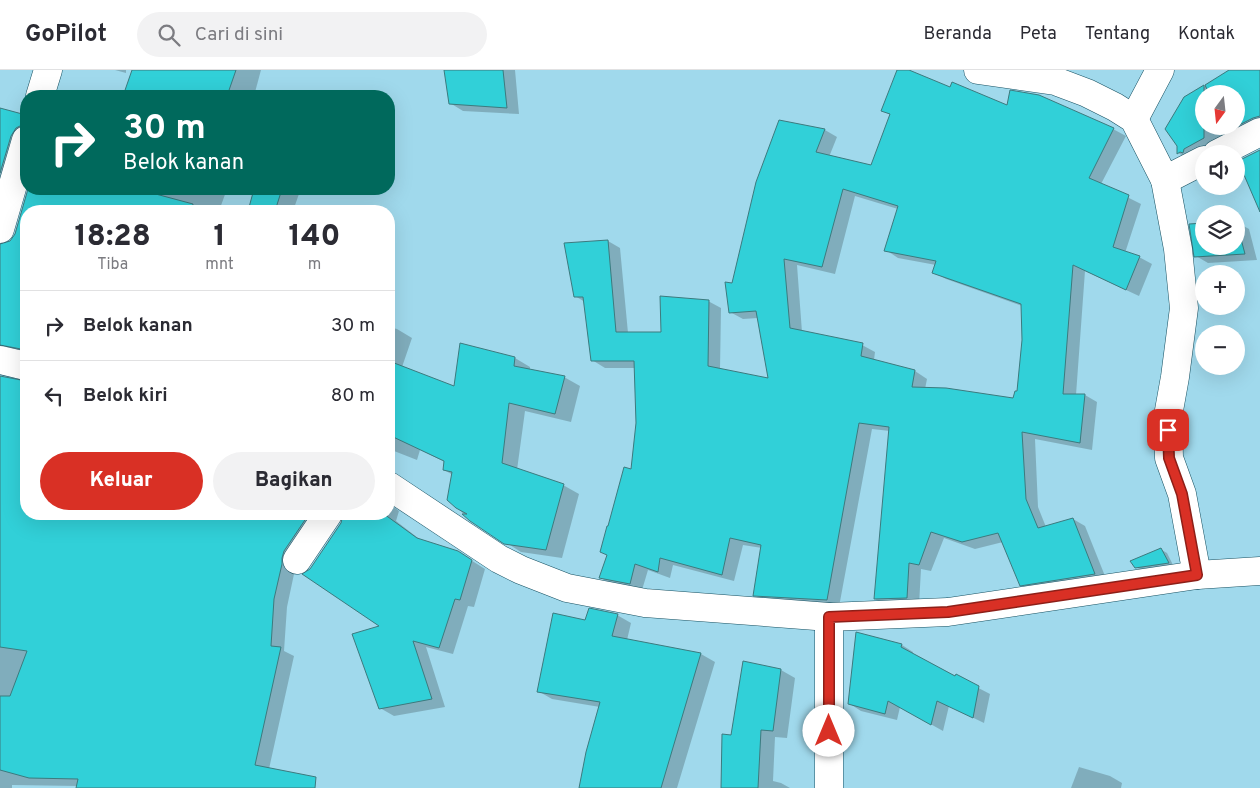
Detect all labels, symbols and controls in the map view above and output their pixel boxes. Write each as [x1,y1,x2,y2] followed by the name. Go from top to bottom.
[137,12,487,57] search box
[25,20,107,50] text: GoPilot
[155,21,183,49] icon: search
[195,23,283,47] text: Cari di sini
[923,23,992,46] text: Beranda
[1020,23,1057,46] text: Peta
[1085,23,1150,46] text: Tentang
[1178,23,1235,46] text: Kontak
[1195,85,1245,135] north arrow
[1195,85,1245,375] map controls
[123,107,206,151] text: 30 m
[40,110,105,175] icon: right
[1195,145,1245,195] button: sound
[123,150,244,177] text: Belok kanan
[1195,205,1245,255] button: layers
[75,219,151,256] text: 18:28
[213,219,226,256] text: 1
[288,219,340,256] text: 140
[97,255,128,275] text: Tiba
[205,255,234,275] text: mnt
[308,255,321,275] text: m
[1195,265,1245,315] button: +
[40,312,68,340] icon: right
[83,314,193,338] text: Belok kanan
[331,314,375,338] text: 30 m
[1195,325,1245,375] button: −
[40,382,68,410] icon: left
[83,384,168,408] text: Belok kiri
[331,384,375,408] text: 80 m
[1147,409,1189,451] pin
[1154,416,1182,444] icon: arrive
[40,452,203,510] button: Keluar
[213,452,375,510] button: Bagikan
[802,704,854,756] position arrow

